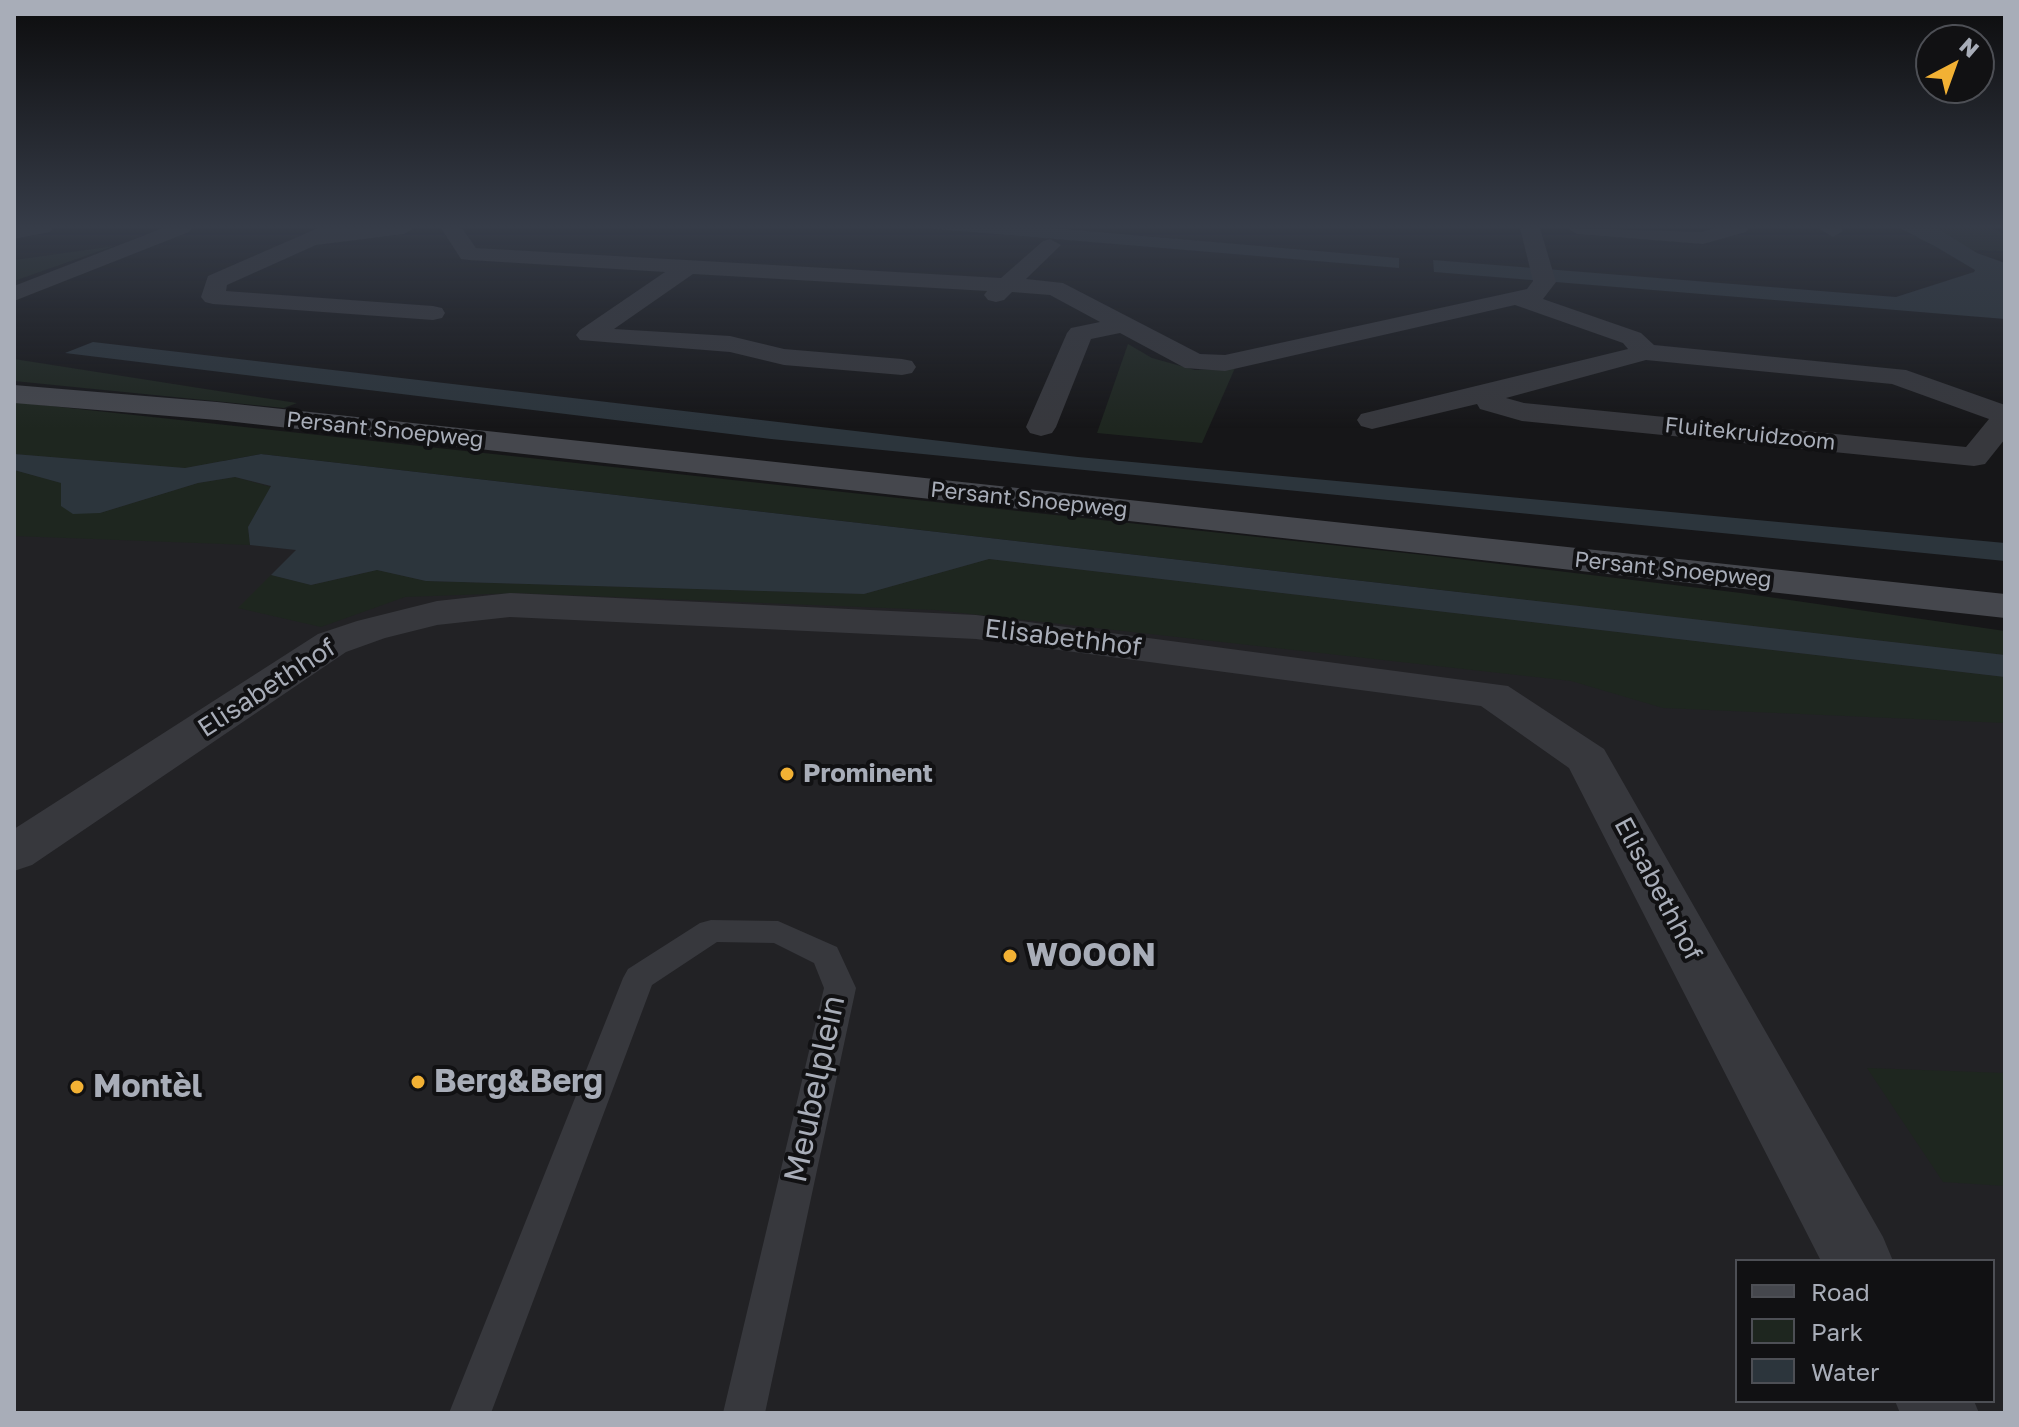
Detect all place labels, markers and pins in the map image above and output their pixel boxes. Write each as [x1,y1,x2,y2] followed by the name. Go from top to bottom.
[803,758,933,790] place label: Prominent
[778,765,796,783] marker: Prominent
[1026,937,1156,975] place label: WOOON
[1001,947,1019,965] marker: WOOON
[434,1063,603,1101] place label: Berg&Berg
[93,1068,202,1106] place label: Montèl
[409,1073,427,1091] marker: Berg&Berg
[68,1078,86,1096] marker: Montèl

